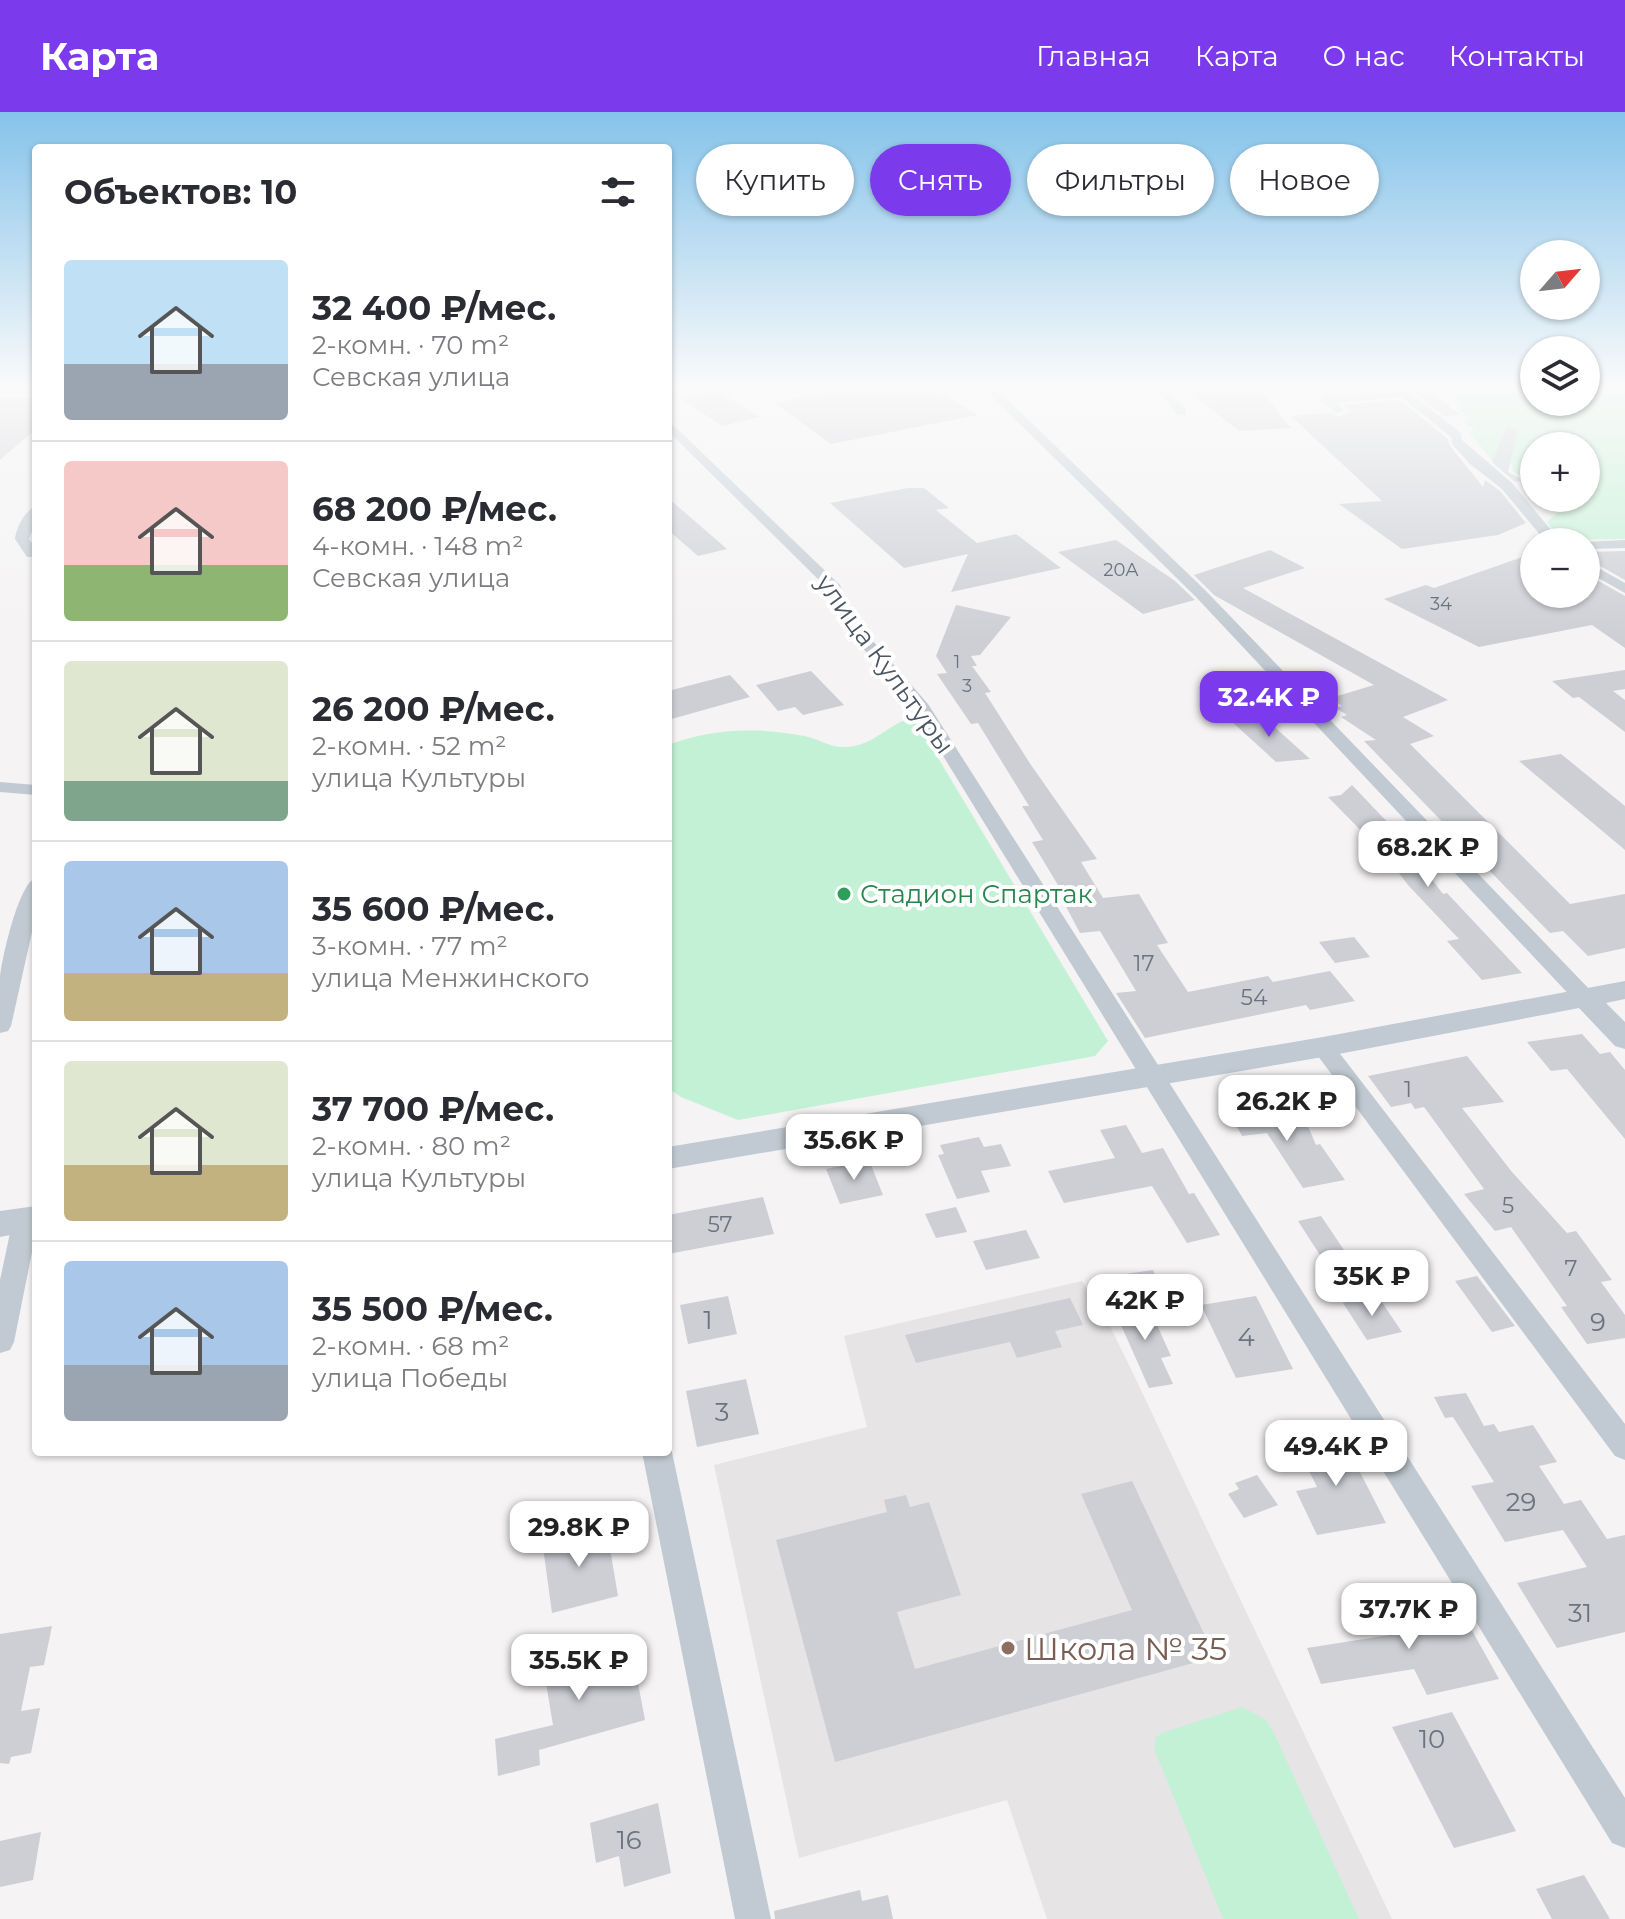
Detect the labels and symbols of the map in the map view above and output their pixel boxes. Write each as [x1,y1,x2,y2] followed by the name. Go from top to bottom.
[1520,240,1600,320] north arrow
[1103,559,1139,581] house number: 20А
[809,567,961,760] street label: улица Культуры
[1430,593,1452,615] house number: 34
[954,651,960,673] house number: 1
[1195,671,1343,739] pin: 32.4K ₽
[962,675,972,697] house number: 3
[1354,821,1502,889] pin: 68.2K ₽
[860,878,1093,910] place label: Стадион Спартак
[835,885,853,903] marker: Стадион Спартак
[1134,950,1154,977] house number: 17
[1241,984,1268,1011] house number: 54
[1213,1075,1361,1143] pin: 26.2K ₽
[1404,1076,1412,1103] house number: 1
[780,1114,928,1182] pin: 35.6K ₽
[1502,1192,1514,1219] house number: 5
[707,1211,733,1238] house number: 57
[1316,1250,1428,1318] pin: 35K ₽
[1565,1255,1578,1282] house number: 7
[1089,1274,1201,1342] pin: 42K ₽
[703,1304,713,1336] house number: 1
[1590,1306,1606,1338] house number: 9
[1237,1321,1255,1353] house number: 4
[715,1396,729,1428] house number: 3
[1262,1420,1410,1488] pin: 49.4K ₽
[1506,1486,1536,1518] house number: 29
[505,1501,653,1569] pin: 29.8K ₽
[1335,1583,1483,1651] pin: 37.7K ₽
[1568,1597,1592,1629] house number: 31
[1024,1629,1227,1668] place label: Школа № 35
[505,1634,653,1702] pin: 35.5K ₽
[999,1639,1017,1657] marker: Школа № 35
[1419,1723,1445,1755] house number: 10
[616,1824,642,1856] house number: 16

